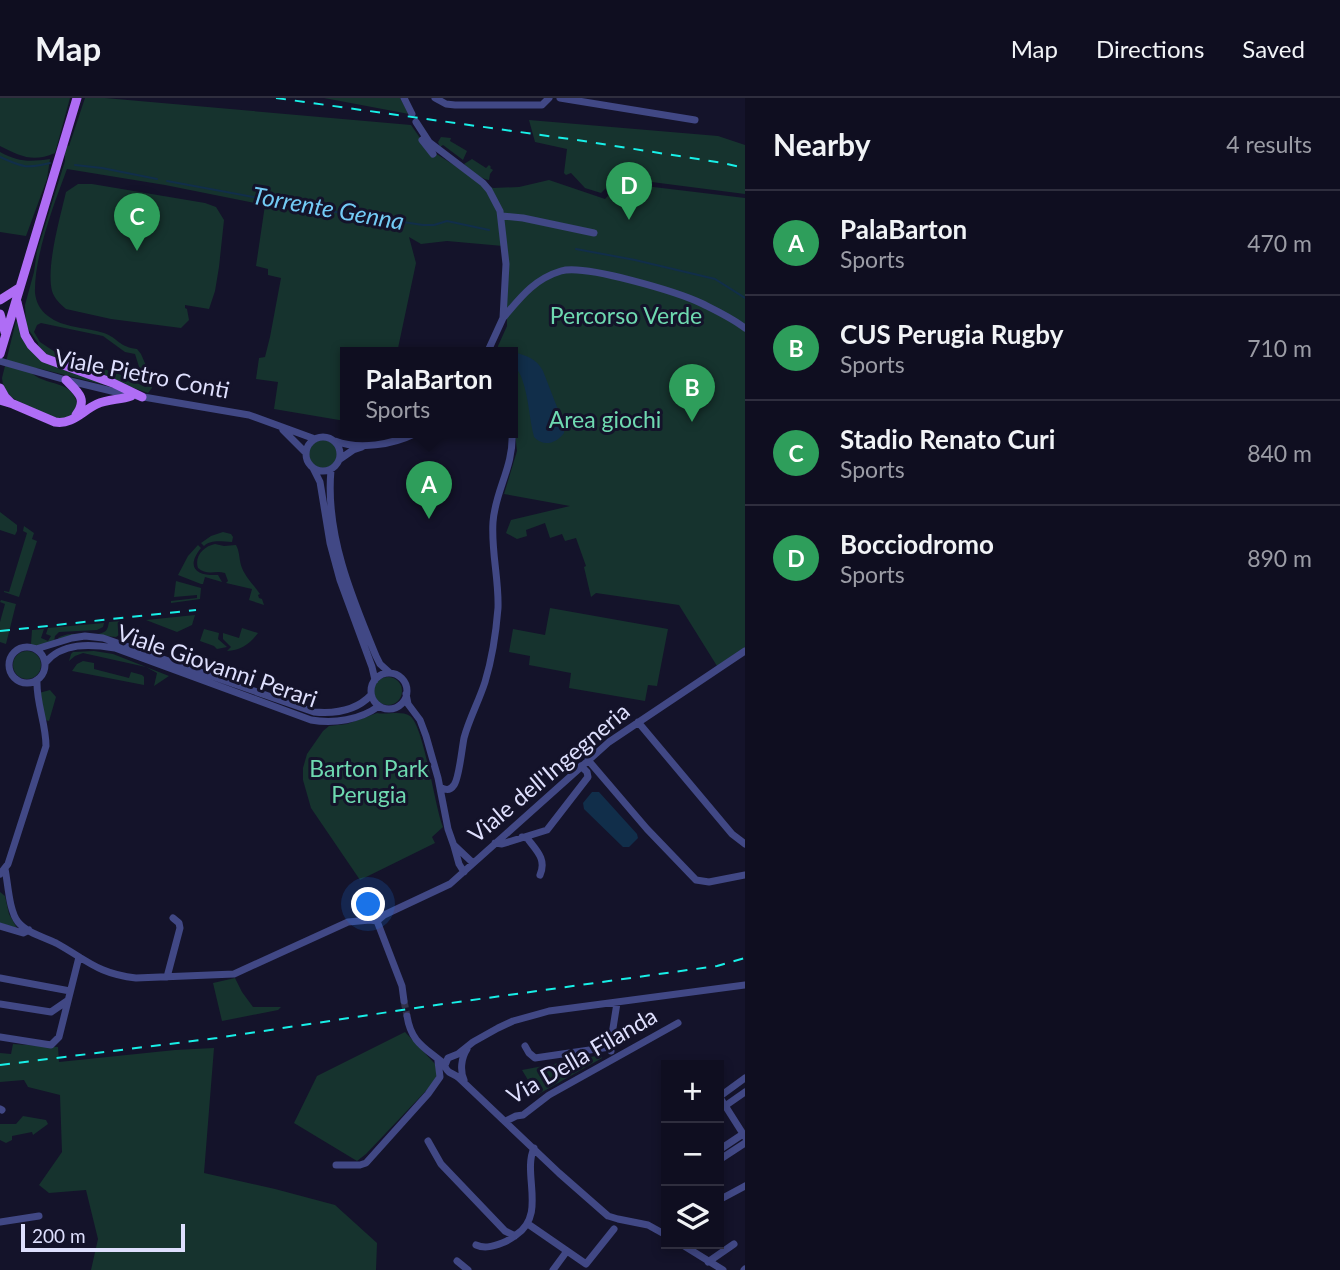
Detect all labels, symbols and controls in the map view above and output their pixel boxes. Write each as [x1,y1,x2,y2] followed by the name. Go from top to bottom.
[35,28,101,68] text: Map
[1011,34,1058,63] text: Map
[1096,34,1204,63] text: Directions
[1242,34,1305,63] text: Saved
[773,126,871,162] text: Nearby
[1226,130,1312,158] text: 4 results
[606,162,652,220] pin: D
[250,180,406,235] water label: Torrente Genna
[114,193,160,251] pin: C
[840,213,967,245] text: PalaBarton
[788,229,804,257] text: A
[1247,229,1312,257] text: 470 m
[840,245,905,273] text: Sports
[550,301,702,329] park label: Percorso Verde
[840,318,1063,350] text: CUS Perugia Rugby
[788,334,804,362] text: B
[1247,334,1312,362] text: 710 m
[52,342,232,404] street label: Viale Pietro Conti
[340,347,518,438] popup
[840,350,905,378] text: Sports
[365,363,493,395] text: PalaBarton
[669,364,715,422] pin: B
[365,395,430,423] text: Sports
[549,405,661,433] park label: Area giochi
[840,423,1055,455] text: Stadio Renato Curi
[788,439,804,467] text: C
[1247,439,1312,467] text: 840 m
[840,455,905,483] text: Sports
[406,461,452,519] pin: A
[840,528,994,560] text: Bocciodromo
[787,544,805,572] text: D
[1247,544,1312,572] text: 890 m
[840,560,905,588] text: Sports
[114,618,321,712] street label: Viale Giovanni Perari
[462,697,635,848] street label: Viale dell'Ingegneria
[309,754,429,808] park label: Barton Park Perugia
[351,887,385,921] your location
[502,1001,661,1109] street label: Via Della Filanda
[661,1060,724,1249] map controls
[661,1060,724,1123] button: +
[661,1123,724,1186] button: −
[661,1186,724,1249] button: layers
[21,1221,186,1253] scale bar
[32,1224,86,1247] text: 200 m

